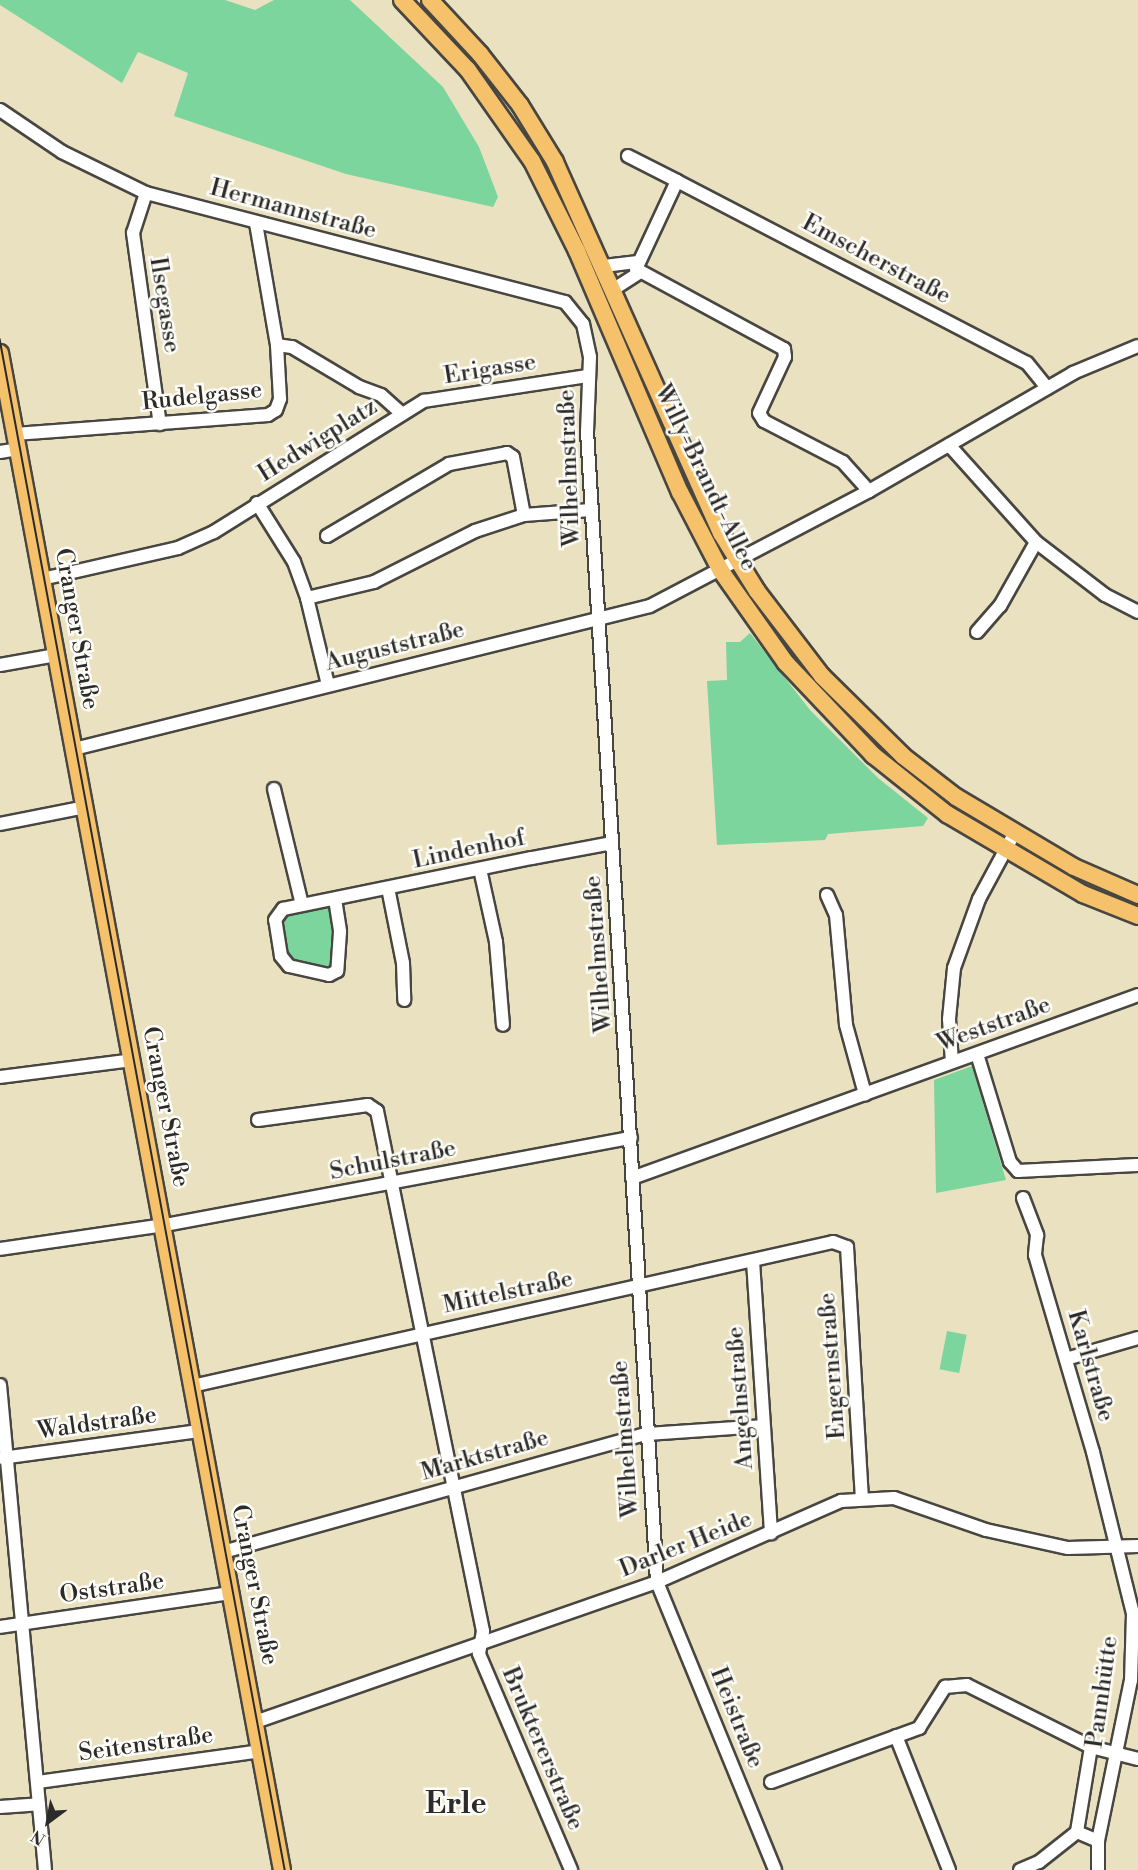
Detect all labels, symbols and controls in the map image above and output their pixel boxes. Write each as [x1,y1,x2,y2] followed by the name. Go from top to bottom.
[207,174,379,246] street label: Hermannstraße
[797,209,955,311] street label: Emscherstraße
[142,255,186,355] street label: Ilsegasse
[442,348,538,392] street label: Erigasse
[140,376,264,418] street label: Rudelgasse
[647,380,763,576] street label: Willy-Brandt-Allee
[553,389,587,547] street label: Wilhelmstraße
[253,393,383,489] street label: Hedwigplatz
[48,546,104,712] street label: Cranger Straße
[322,616,468,678] street label: Auguststraße
[410,824,528,876] street label: Lindenhof
[579,874,619,1034] street label: Wilhelmstraße
[933,991,1055,1059] street label: Weststraße
[135,1024,195,1190] street label: Cranger Straße
[327,1135,459,1187] street label: Schulstraße
[440,1265,576,1321] street label: Mittelstraße
[813,1291,853,1441] street label: Engernstraße
[1060,1307,1120,1425] street label: Karlstraße
[722,1325,760,1471] street label: Angelnstraße
[606,1359,646,1519] street label: Wilhelmstraße
[35,1401,159,1447] street label: Waldstraße
[418,1424,552,1488] street label: Marktstraße
[224,1502,284,1668] street label: Cranger Straße
[616,1505,756,1585] street label: Darler Heide
[58,1567,166,1611] street label: Oststraße
[1081,1634,1125,1750] street label: Pannhütte
[495,1663,589,1835] street label: Bruktererstraße
[703,1663,769,1773] street label: Heistraße
[77,1721,215,1769] street label: Seitenstraße
[425,1786,487,1822] district label: Erle
[18,1792,78,1852] north arrow
[28,1825,49,1849] text: N

